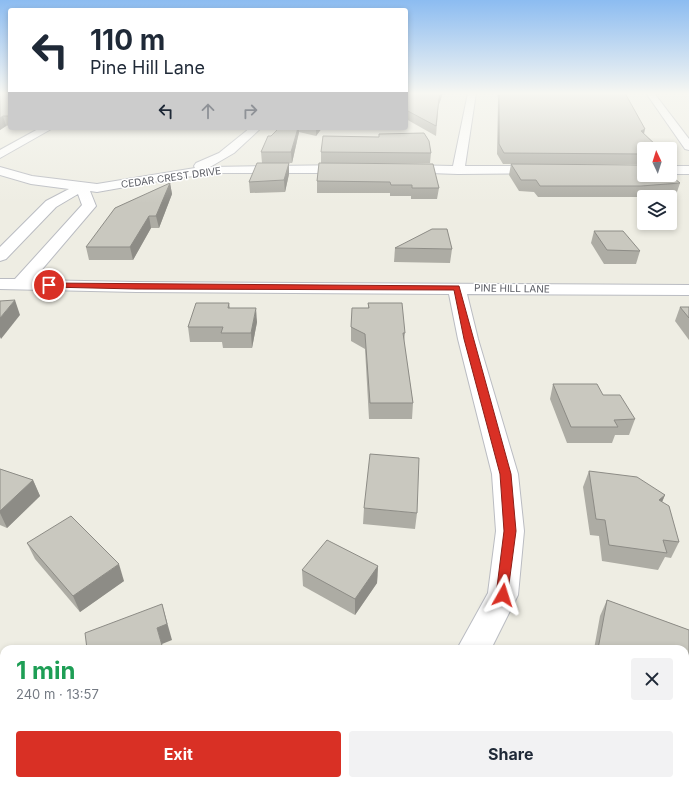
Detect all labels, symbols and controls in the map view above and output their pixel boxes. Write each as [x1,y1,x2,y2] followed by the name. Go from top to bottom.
[90,23,165,57] text: 110 m
[24,24,76,76] icon: left
[90,57,205,78] text: Pine Hill Lane
[155,100,177,122] icon: left
[197,100,219,122] icon: ahead
[239,100,261,122] icon: right
[637,142,677,182] north arrow
[637,142,677,230] map controls
[120,164,222,190] street label: CEDAR CREST DRIVE
[637,190,677,230] button: layers
[32,268,66,302] pin
[38,274,60,296] icon: arrive
[474,281,550,295] street label: PINE HILL LANE
[482,574,524,616] position arrow
[16,656,75,685] text: 1 min
[631,658,673,700] button: close
[16,686,99,702] text: 240 m · 13:57
[16,731,341,777] button: Exit
[349,731,673,777] button: Share

